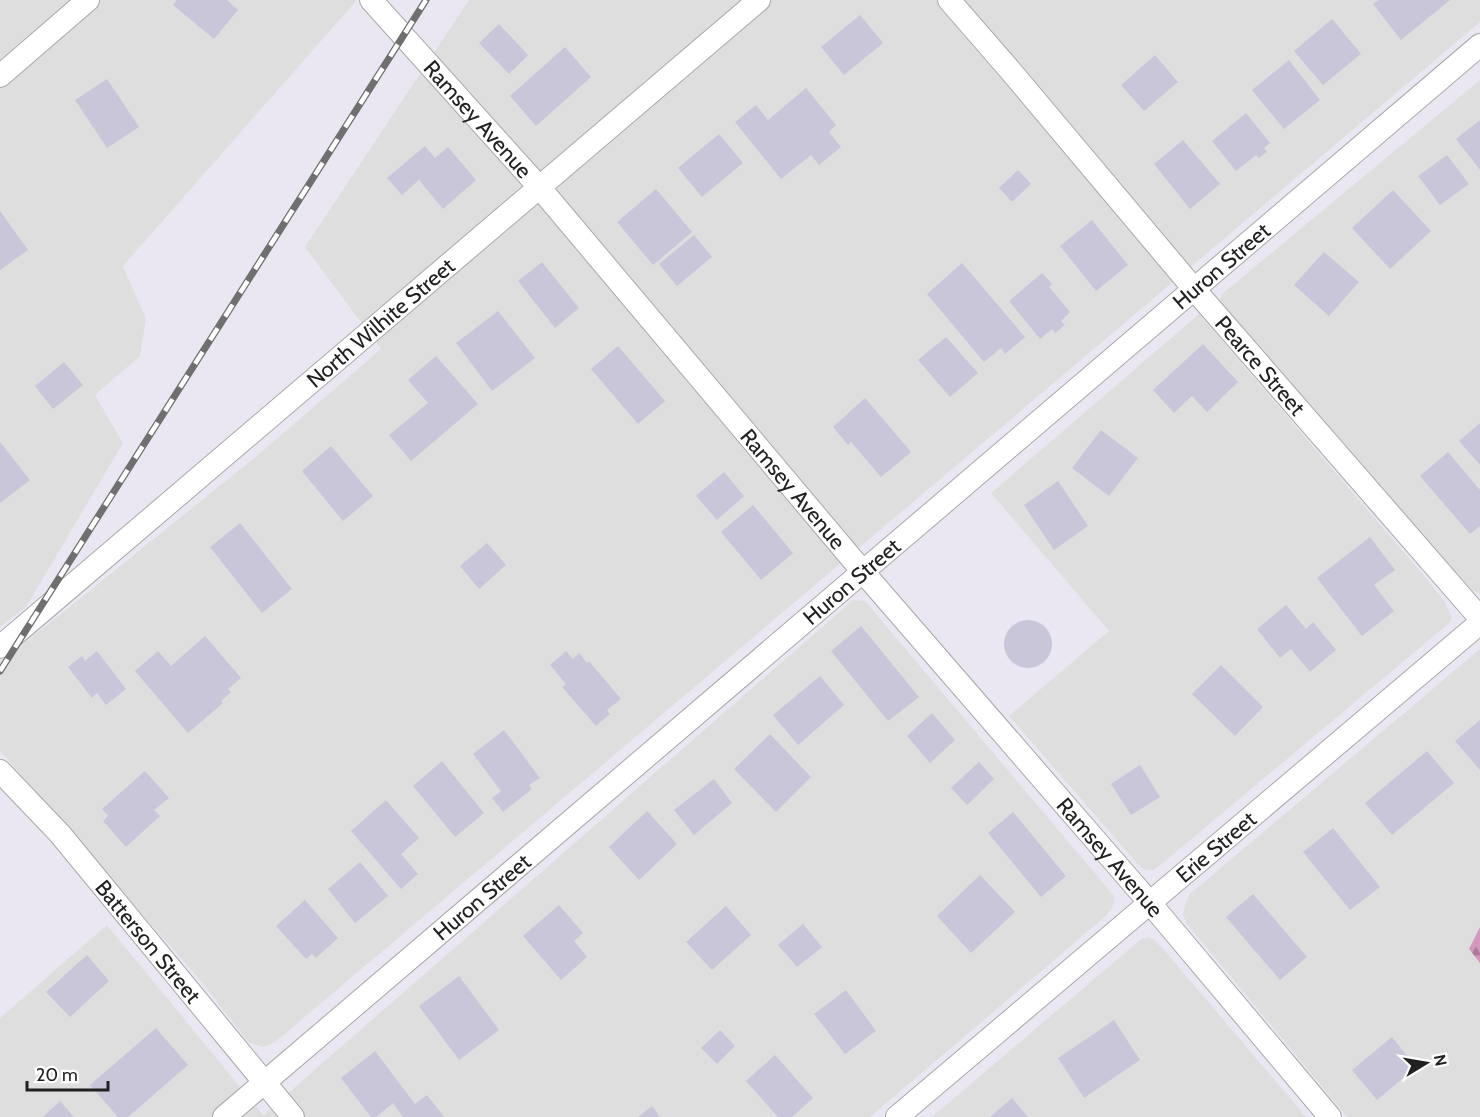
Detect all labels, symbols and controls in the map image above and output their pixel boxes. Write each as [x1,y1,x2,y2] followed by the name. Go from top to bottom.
[418,55,537,184] street label: Ramsey Avenue
[1167,217,1276,315] street label: Huron Street
[301,252,461,394] street label: North Wilhite Street
[1209,310,1311,422] street label: Pearce Street
[734,423,851,555] street label: Ramsey Avenue
[798,532,906,631] street label: Huron Street
[1051,792,1169,923] street label: Ramsey Avenue
[1171,805,1262,889] street label: Erie Street
[428,848,537,946] street label: Huron Street
[89,875,207,1009] street label: Batterson Street
[1396,1033,1456,1093] north arrow
[1430,1053,1451,1068] text: N
[27,1054,108,1092] scale bar
[36,1064,78,1086] text: 20 m

